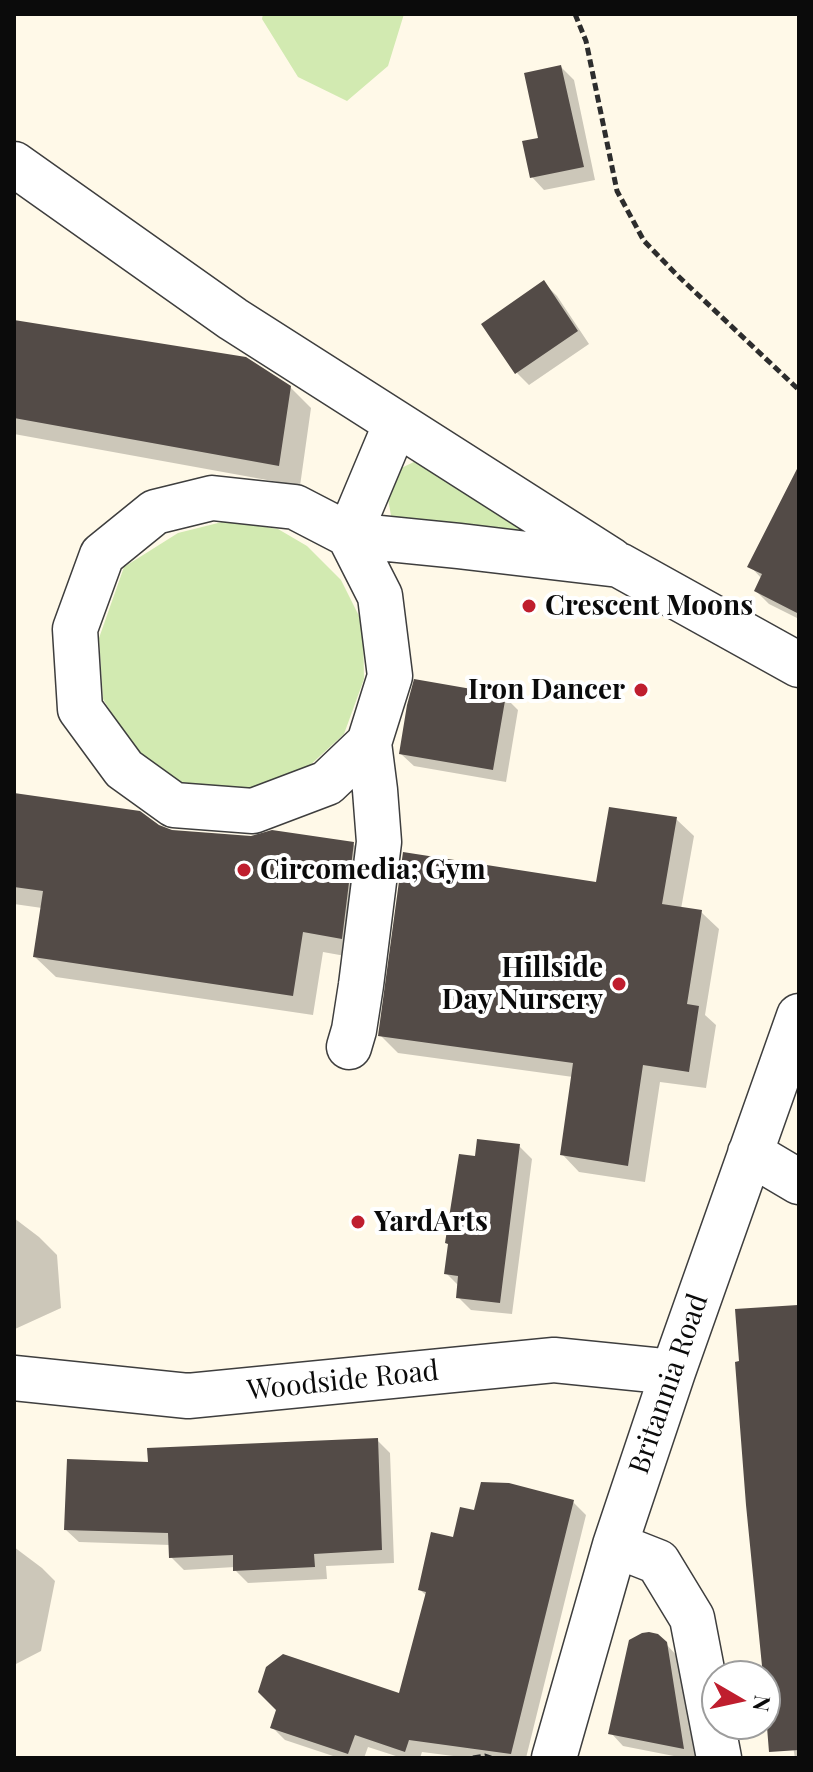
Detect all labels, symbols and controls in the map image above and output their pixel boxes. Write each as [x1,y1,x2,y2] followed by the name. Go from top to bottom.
[545,589,753,623] place label: Crescent Moons
[520,597,538,615] marker: Crescent Moons
[468,673,625,707] place label: Iron Dancer
[632,681,650,699] marker: Iron Dancer
[260,853,485,887] place label: Circomedia; Gym
[235,861,253,879] marker: Circomedia; Gym
[442,951,603,1017] place label: Hillside Day Nursery
[610,975,628,993] marker: Hillside Day Nursery
[374,1205,488,1239] place label: YardArts
[349,1213,367,1231] marker: YardArts
[622,1290,716,1478] street label: Britannia Road
[246,1354,440,1408] street label: Woodside Road
[701,1660,781,1740] north arrow
[747,1693,779,1714] text: N

